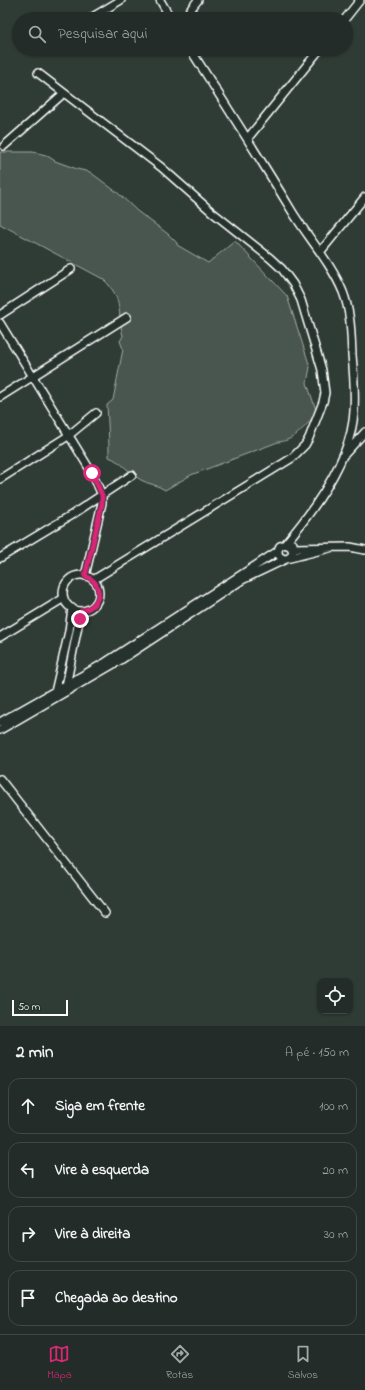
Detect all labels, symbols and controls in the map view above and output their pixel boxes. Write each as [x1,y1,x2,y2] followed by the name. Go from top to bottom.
[12,12,353,56] search box
[26,23,48,45] icon: search
[58,23,147,45] text: Pesquisar aqui
[83,464,101,482] route start
[71,610,89,628] route end
[317,978,353,1014] map controls
[317,978,353,1014] button: locate
[12,998,68,1017] scale bar
[18,999,40,1015] text: 50 m
[16,1040,53,1065] text: 2 min
[285,1043,349,1062] text: A pé · 150 m
[17,1095,39,1117] icon: ahead
[55,1095,145,1117] text: Siga em frente
[319,1097,348,1116] text: 100 m
[17,1159,39,1181] icon: left
[55,1159,149,1181] text: Vire à esquerda
[323,1161,348,1180] text: 20 m
[17,1223,39,1245] icon: right
[55,1223,130,1245] text: Vire à direita
[324,1225,348,1244] text: 30 m
[17,1287,39,1309] icon: arrive
[55,1287,178,1309] text: Chegada ao destino
[47,1343,72,1383] tab: Mapa
[166,1343,193,1383] tab: Rotas
[287,1343,318,1383] tab: Salvos

